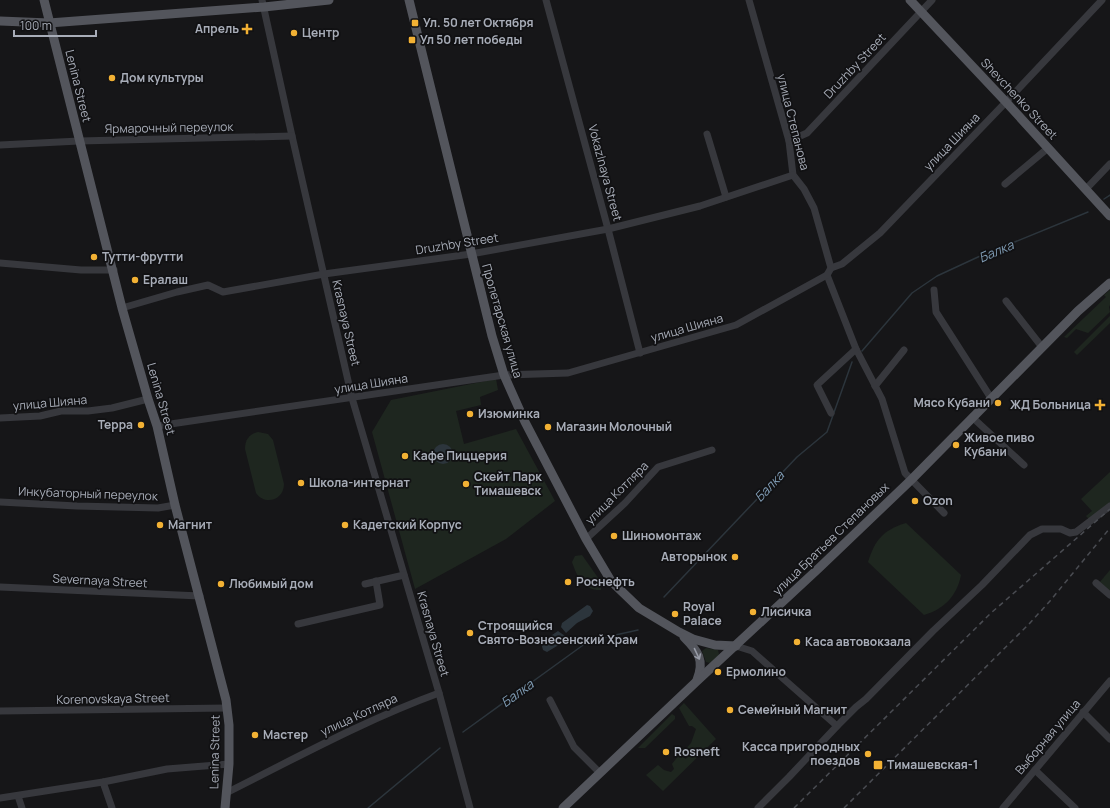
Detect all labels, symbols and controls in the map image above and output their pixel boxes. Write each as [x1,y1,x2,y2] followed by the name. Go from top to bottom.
[14,12,96,38] scale bar
[423,14,534,31] place label: Ул. 50 лет Октября
[20,17,52,34] text: 100 m
[410,18,420,28] marker: Ул. 50 лет Октября
[195,20,239,37] place label: Апрель
[242,24,252,34] marker: Апрель
[302,24,339,41] place label: Центр
[289,28,299,38] marker: Центр
[820,29,890,102] street label: Druzhby Street
[420,31,522,48] place label: Ул 50 лет победы
[407,35,417,45] marker: Ул 50 лет победы
[61,48,96,124] street label: Lenina Street
[977,54,1062,143] street label: Shevchenko Street
[120,69,204,86] place label: Дом культуры
[773,72,814,172] street label: улица Степанова
[107,73,117,83] marker: Дом культуры
[920,109,984,174] street label: улица Шияна
[105,118,234,137] street label: Ярмарочный переулок
[584,123,627,223] street label: Vokazlnaya Street
[414,229,500,258] street label: Druzhby Street
[976,235,1017,266] water label: Балка
[102,248,183,265] place label: Тутти-фрутти
[89,252,99,262] marker: Тутти-фрутти
[478,262,527,380] street label: Пролетарская улица
[143,271,188,288] place label: Ералаш
[130,275,140,285] marker: Ералаш
[328,278,365,368] street label: Krasnaya Street
[649,309,725,346] street label: улица Шияна
[143,361,180,437] street label: Lenina Street
[333,369,409,398] street label: улица Шияна
[12,391,88,414] street label: улица Шияна
[913,394,990,411] place label: Мясо Кубани
[1010,396,1091,413] place label: ЖД Больница
[993,398,1003,408] marker: Мясо Кубани
[1094,399,1106,411] marker: ЖД Больница
[478,405,540,422] place label: Изюминка
[465,409,475,419] marker: Изюминка
[98,416,133,433] place label: Терра
[556,418,672,435] place label: Магазин Молочный
[136,420,146,430] marker: Терра
[543,422,553,432] marker: Магазин Молочный
[964,429,1035,460] place label: Живое пиво Кубани
[951,440,961,450] marker: Живое пиво Кубани
[413,447,507,464] place label: Кафе Пиццерия
[400,451,410,461] marker: Кафе Пиццерия
[581,457,652,528] street label: улица Котляра
[750,466,788,505] water label: Балка
[474,468,542,499] place label: Скейт Парк Тимашевск
[309,474,410,491] place label: Школа-интернат
[296,478,306,488] marker: Школа-интернат
[769,478,893,599] street label: улица Братьев Степановых
[461,479,471,489] marker: Скейт Парк Тимашевск
[18,483,159,504] street label: Инкубаторный переулок
[923,492,953,509] place label: Ozon
[910,496,920,506] marker: Ozon
[168,516,213,533] place label: Магнит
[353,516,462,533] place label: Кадетский Корпус
[155,520,165,530] marker: Магнит
[340,520,350,530] marker: Кадетский Корпус
[622,527,702,544] place label: Шиномонтаж
[609,531,619,541] marker: Шиномонтаж
[661,548,728,565] place label: Авторынок
[730,552,740,562] marker: Авторынок
[52,570,148,591] street label: Severnaya Street
[576,573,635,590] place label: Роснефть
[229,575,313,592] place label: Любимый дом
[563,577,573,587] marker: Роснефть
[216,579,226,589] marker: Любимый дом
[413,589,454,679] street label: Krasnaya Street
[683,598,722,629] place label: Royal Palace
[761,603,812,620] place label: Лисичка
[748,607,758,617] marker: Лисичка
[670,609,680,619] marker: Royal Palace
[478,617,638,648] place label: Строящийся Свято-Вознесенский Храм
[465,628,475,638] marker: Строящийся Свято-Вознесенский Храм
[805,633,911,650] place label: Каса автовокзала
[792,637,802,647] marker: Каса автовокзала
[694,648,701,660] one-way arrow
[726,663,786,680] place label: Ермолино
[713,667,723,677] marker: Ермолино
[497,675,538,711] water label: Балка
[56,689,170,708] street label: Korenovskaya Street
[318,689,400,740] street label: улица Котляра
[1011,695,1084,778] street label: Выборная улица
[738,701,848,718] place label: Семейный Магнит
[725,705,735,715] marker: Семейный Магнит
[205,714,224,789] street label: Lenina Street
[263,726,308,743] place label: Мастер
[250,730,260,740] marker: Мастер
[742,738,860,769] place label: Касса пригородных поездов
[674,743,720,760] place label: Rosneft
[661,747,671,757] marker: Rosneft
[863,749,873,759] marker: Касса пригородных поездов
[887,756,978,773] place label: Тимашевская-1
[872,759,884,771] marker: Тимашевская-1

